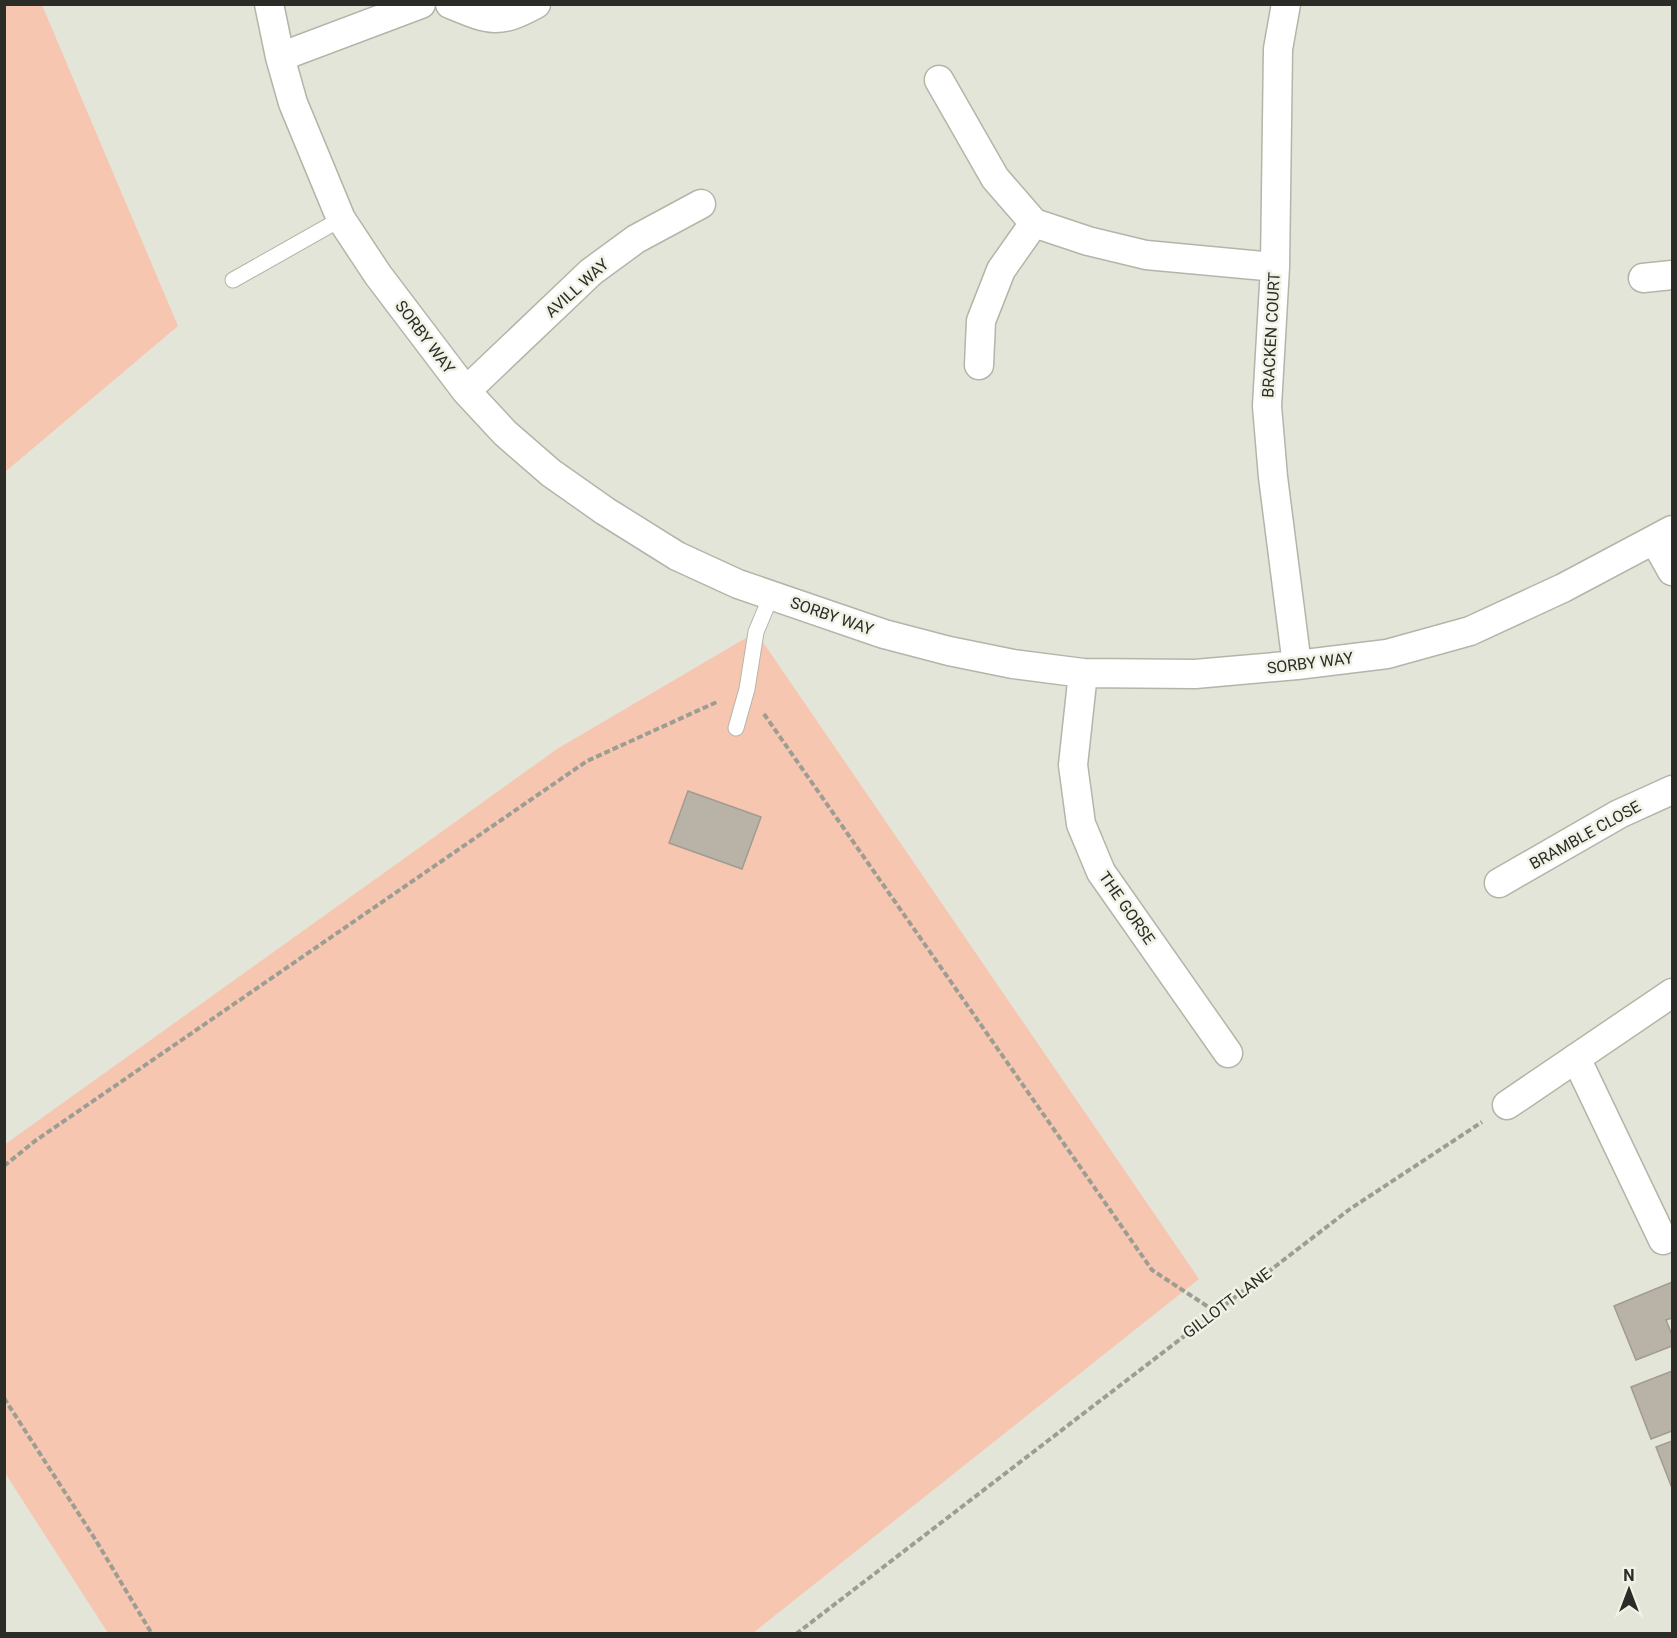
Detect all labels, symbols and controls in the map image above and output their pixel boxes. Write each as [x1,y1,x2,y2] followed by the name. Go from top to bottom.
[541,254,613,321] street label: AVILL WAY
[1258,271,1284,398] street label: BRACKEN COURT
[391,297,459,378] street label: SORBY WAY
[788,593,876,639] street label: SORBY WAY
[1266,648,1355,678] street label: SORBY WAY
[1526,797,1644,873] street label: BRAMBLE CLOSE
[1095,868,1159,948] street label: THE GORSE
[1179,1264,1275,1342] street label: GILLOTT LANE
[1599,1560,1659,1620] north arrow
[1623,1566,1635,1585] text: N

